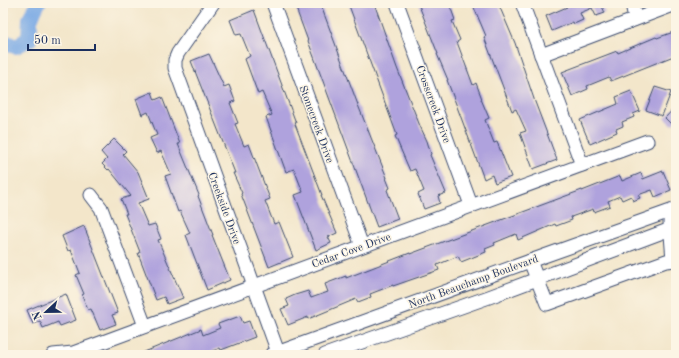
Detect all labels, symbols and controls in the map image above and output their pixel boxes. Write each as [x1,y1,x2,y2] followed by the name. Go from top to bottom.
[28,26,95,52] scale bar
[34,34,61,47] text: 50 m
[413,64,452,145] street label: Crosscreek Drive
[296,84,335,165] street label: Stonecreek Drive
[205,171,242,246] street label: Creekside Drive
[310,232,393,271] street label: Cedar Cove Drive
[407,254,540,311] street label: North Beauchamp Boulevard
[26,292,66,332] north arrow
[31,309,45,321] text: N

